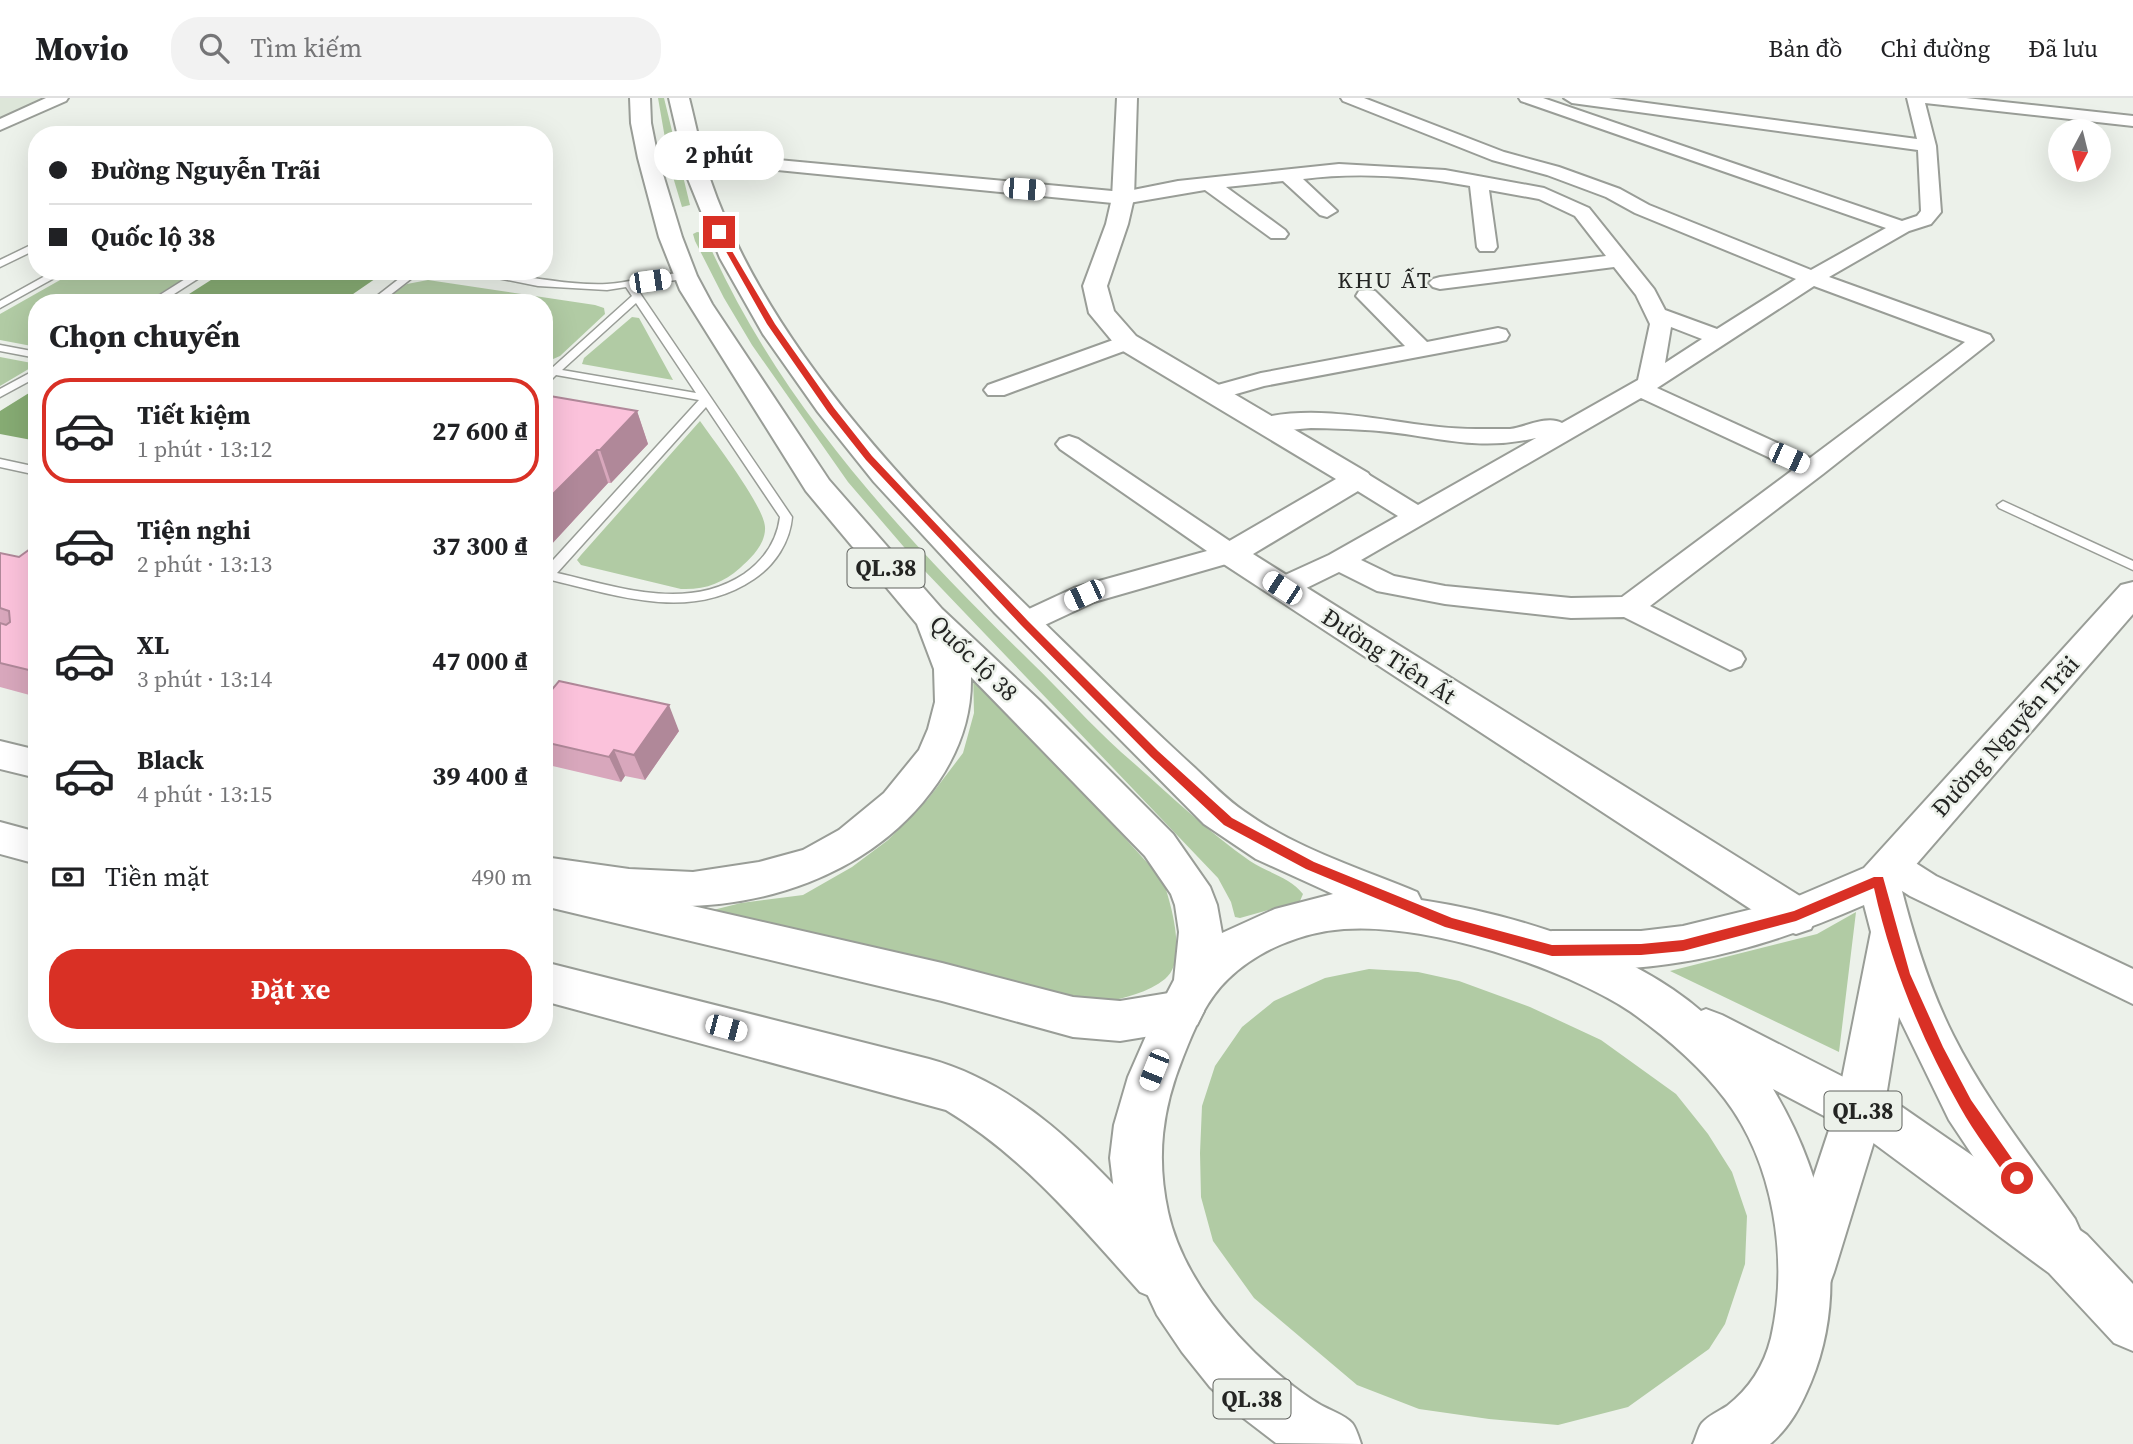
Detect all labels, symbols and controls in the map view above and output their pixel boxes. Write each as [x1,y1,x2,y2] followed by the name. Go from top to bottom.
[171,17,661,80] search box
[35,26,129,71] text: Movio
[195,29,233,67] icon: search
[251,30,362,66] text: Tìm kiếm
[1768,32,1842,65] text: Bản đồ
[1880,32,1990,65] text: Chỉ đường
[2028,32,2098,65] text: Đã lưu
[2048,119,2110,182] north arrow
[2048,119,2111,182] map controls
[654,130,784,180] callout: 2 phút
[685,139,753,171] text: 2 phút
[91,152,320,188] text: Đường Nguyễn Trãi
[1003,177,1046,201] car
[703,216,735,248] route end
[91,219,216,255] text: Quốc lộ 38
[1337,264,1433,296] district label: KHU ẤT
[628,268,673,294] car
[49,314,240,358] text: Chọn chuyến
[137,397,251,433] text: Tiết kiệm
[53,399,116,462] icon: car
[432,413,528,449] text: 27 600 ₫
[137,433,272,465] text: 1 phút · 13:12
[1766,440,1813,476] car
[137,512,251,548] text: Tiện nghi
[53,514,116,577] icon: car
[432,528,528,564] text: 37 300 ₫
[137,548,272,580] text: 2 phút · 13:13
[848,548,924,588] road number: QL.38
[1259,568,1306,608] car
[1061,577,1108,613] car
[1316,600,1463,712] street label: Đường Tiên Ất
[923,608,1025,708] street label: Quốc lộ 38
[137,627,169,663] text: XL
[53,629,116,692] icon: car
[432,643,528,679] text: 47 000 ₫
[1924,648,2086,824] street label: Đường Nguyễn Trãi
[137,663,272,695] text: 3 phút · 13:14
[137,742,204,778] text: Black
[53,744,116,807] icon: car
[432,758,528,794] text: 39 400 ₫
[137,778,272,810] text: 4 phút · 13:15
[49,858,87,896] icon: cash
[105,859,209,895] text: Tiền mặt
[471,861,532,893] text: 490 m
[49,949,532,1029] button: Đặt xe
[703,1012,750,1044] car
[1137,1047,1172,1093] car
[1825,1092,1902,1130] road number: QL.38
[2001,1162,2033,1194] route start
[1214,1380,1290,1418] road number: QL.38

